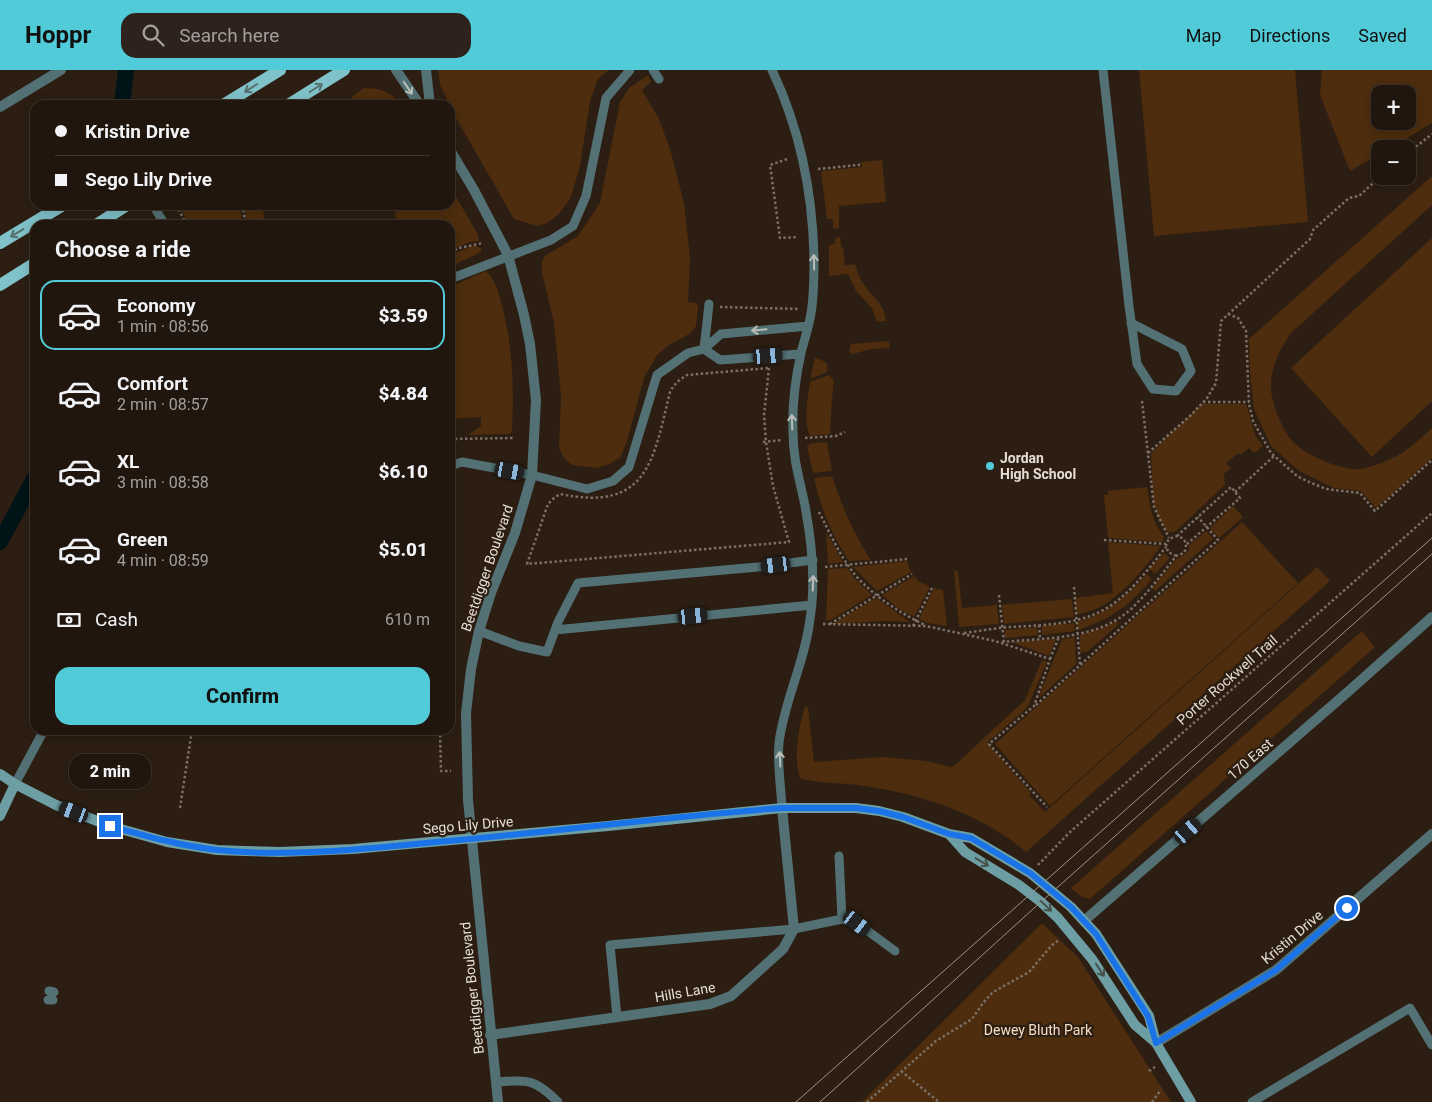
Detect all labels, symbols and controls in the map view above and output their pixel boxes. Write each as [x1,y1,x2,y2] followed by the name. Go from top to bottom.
[121,13,471,58] search box
[25,21,91,49] text: Hoppr
[139,21,167,49] icon: search
[179,24,279,47] text: Search here
[1186,25,1221,46] text: Map
[1249,25,1330,46] text: Directions
[1358,25,1407,46] text: Saved
[403,80,413,94] one-way arrow
[309,82,323,92] one-way arrow
[245,83,259,93] one-way arrow
[1371,85,1416,185] map controls
[1371,85,1416,130] button: +
[85,120,190,143] text: Kristin Drive
[1371,140,1416,185] button: −
[85,168,212,191] text: Sego Lily Drive
[10,228,24,238] one-way arrow
[55,237,191,262] text: Choose a ride
[809,254,818,270] one-way arrow
[57,293,102,338] icon: car
[117,294,196,317] text: Economy
[379,304,428,327] text: $3.59
[117,317,209,336] text: 1 min · 08:56
[752,326,768,335] one-way arrow
[752,347,783,365] car
[57,371,102,416] icon: car
[117,372,188,395] text: Comfort
[379,382,428,405] text: $4.84
[117,395,209,414] text: 2 min · 08:57
[788,415,797,431] one-way arrow
[57,449,102,494] icon: car
[117,450,139,473] text: XL
[1000,450,1076,482] place label: Jordan High School
[379,460,428,483] text: $6.10
[984,460,996,472] marker: Jordan High School
[493,461,526,481] car
[117,473,209,492] text: 3 min · 08:58
[458,503,516,633] street label: Beetdigger Boulevard
[57,527,102,572] icon: car
[117,528,168,551] text: Green
[379,538,428,561] text: $5.01
[117,551,209,570] text: 4 min · 08:59
[760,556,791,574] car
[808,575,817,591] one-way arrow
[55,606,83,634] icon: cash
[677,607,708,625] car
[95,608,138,631] text: Cash
[385,610,430,629] text: 610 m
[1174,632,1280,728] street label: Porter Rockwell Trail
[55,667,430,725] button: Confirm
[1224,735,1276,783] street label: 170 East
[775,751,784,767] one-way arrow
[69,754,151,788] callout: 2 min
[90,762,130,781] text: 2 min
[57,800,90,824] car
[422,813,514,837] street label: Sego Lily Drive
[99,815,121,837] route end
[1171,815,1204,847] car
[975,857,989,867] one-way arrow
[1336,897,1358,919] route start
[1039,900,1052,912] one-way arrow
[1258,907,1326,967] street label: Kristin Drive
[840,908,873,938] car
[457,921,487,1055] street label: Beetdigger Boulevard
[1095,962,1105,976] one-way arrow
[653,979,717,1005] street label: Hills Lane
[984,1022,1093,1038] park label: Dewey Bluth Park

